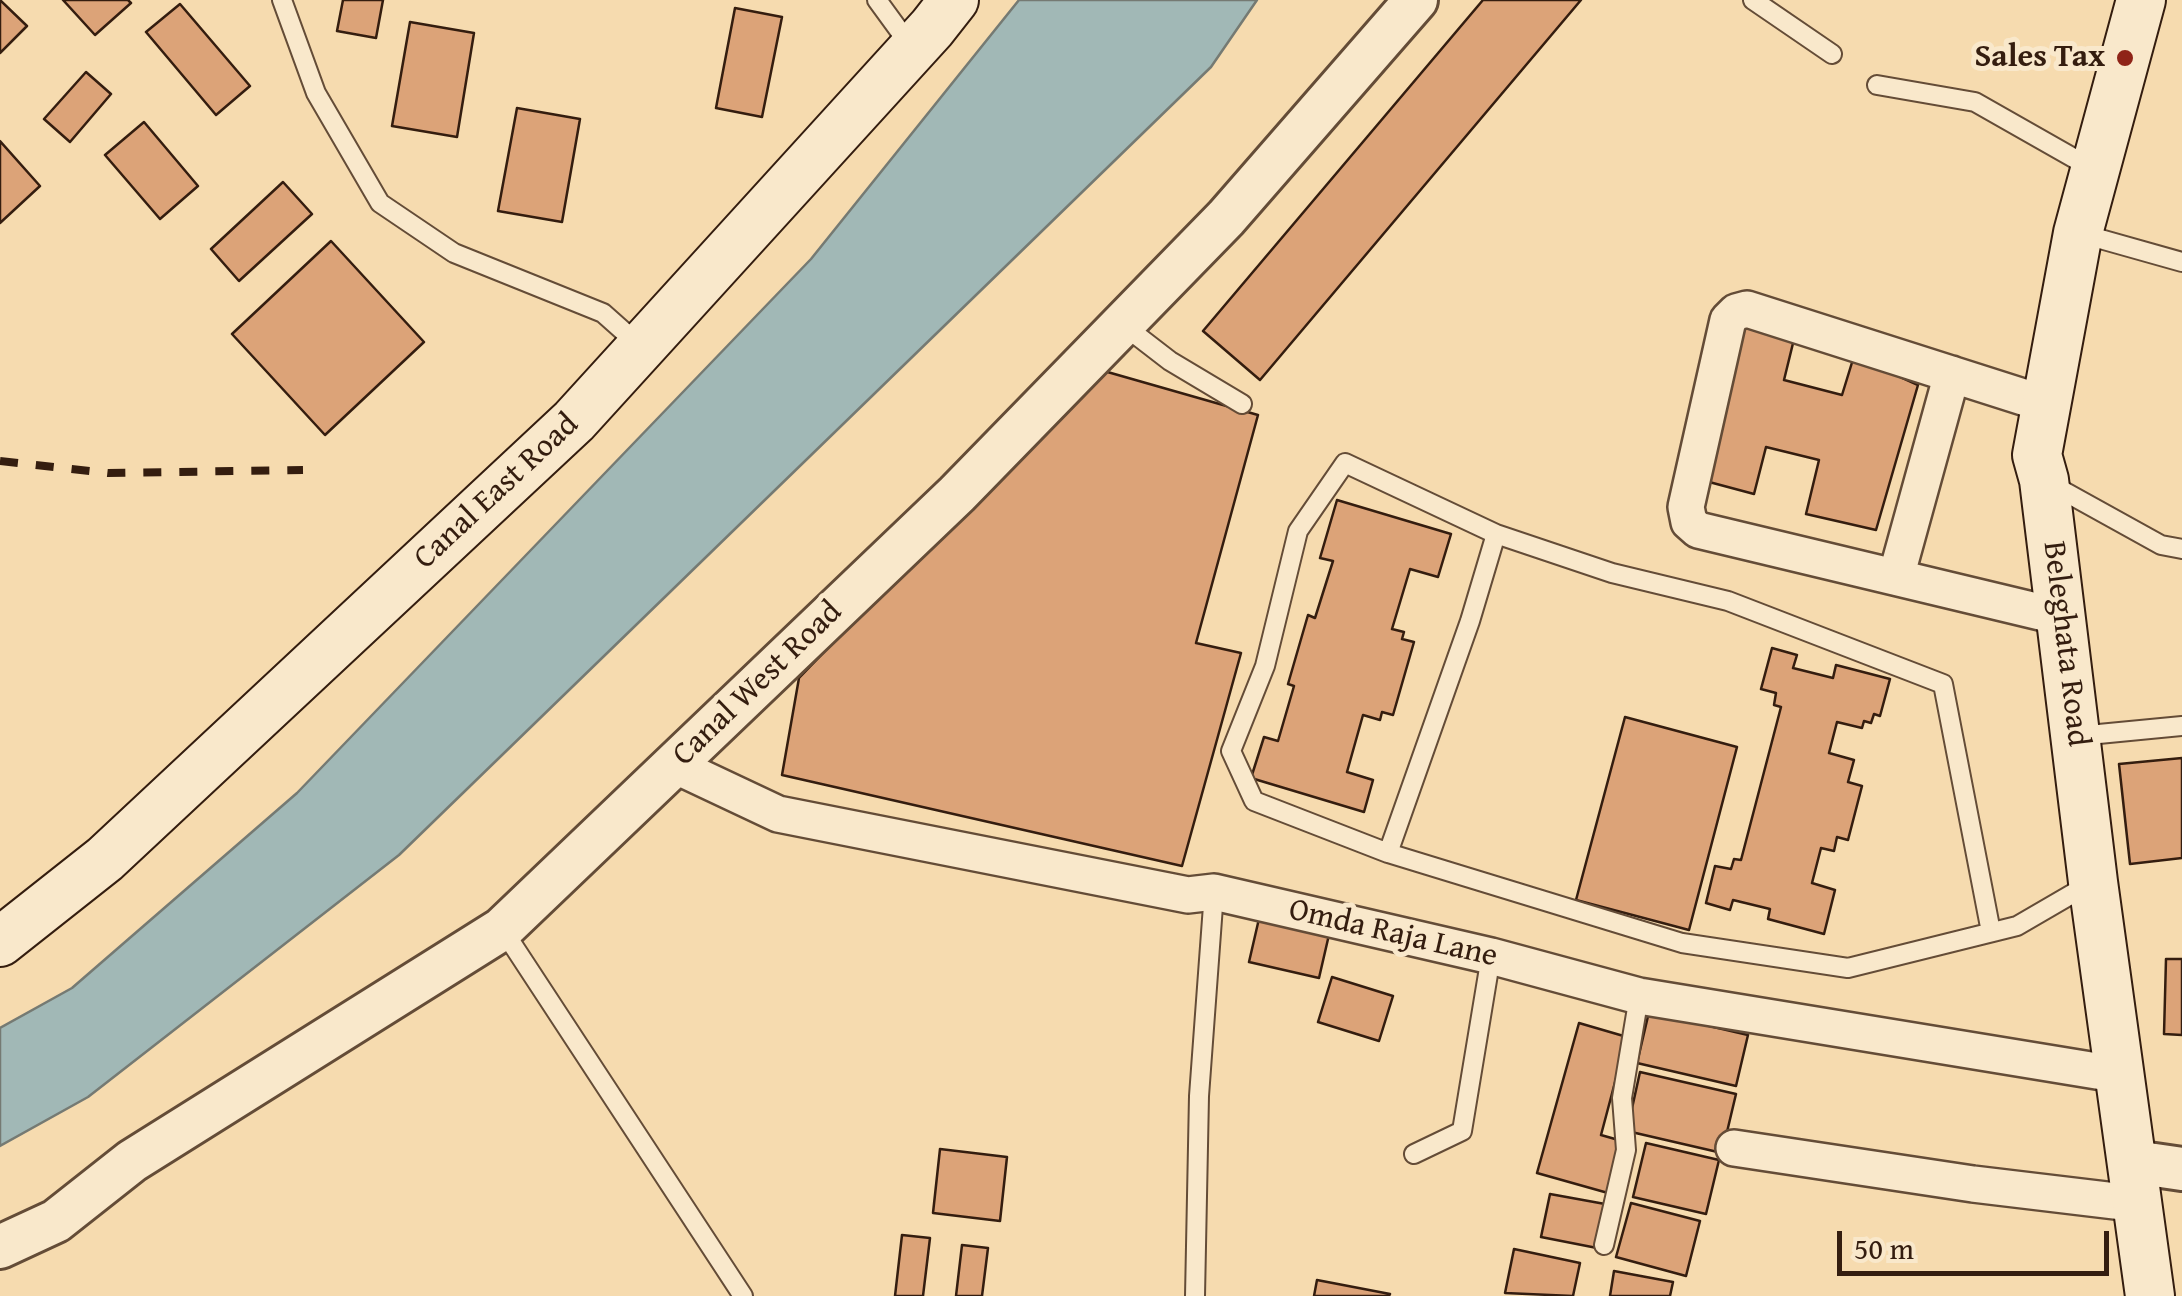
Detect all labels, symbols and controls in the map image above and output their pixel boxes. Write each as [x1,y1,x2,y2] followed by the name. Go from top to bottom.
[1974,39,2105,77] place label: Sales Tax
[2114,47,2136,69] marker: Sales Tax
[407,406,587,578] street label: Canal East Road
[2033,539,2097,749] street label: Beleghata Road
[665,594,851,774] street label: Canal West Road
[1285,891,1501,977] street label: Omda Raja Lane
[1842,1211,2114,1273] scale bar
[1854,1226,1914,1270] text: 50 m

